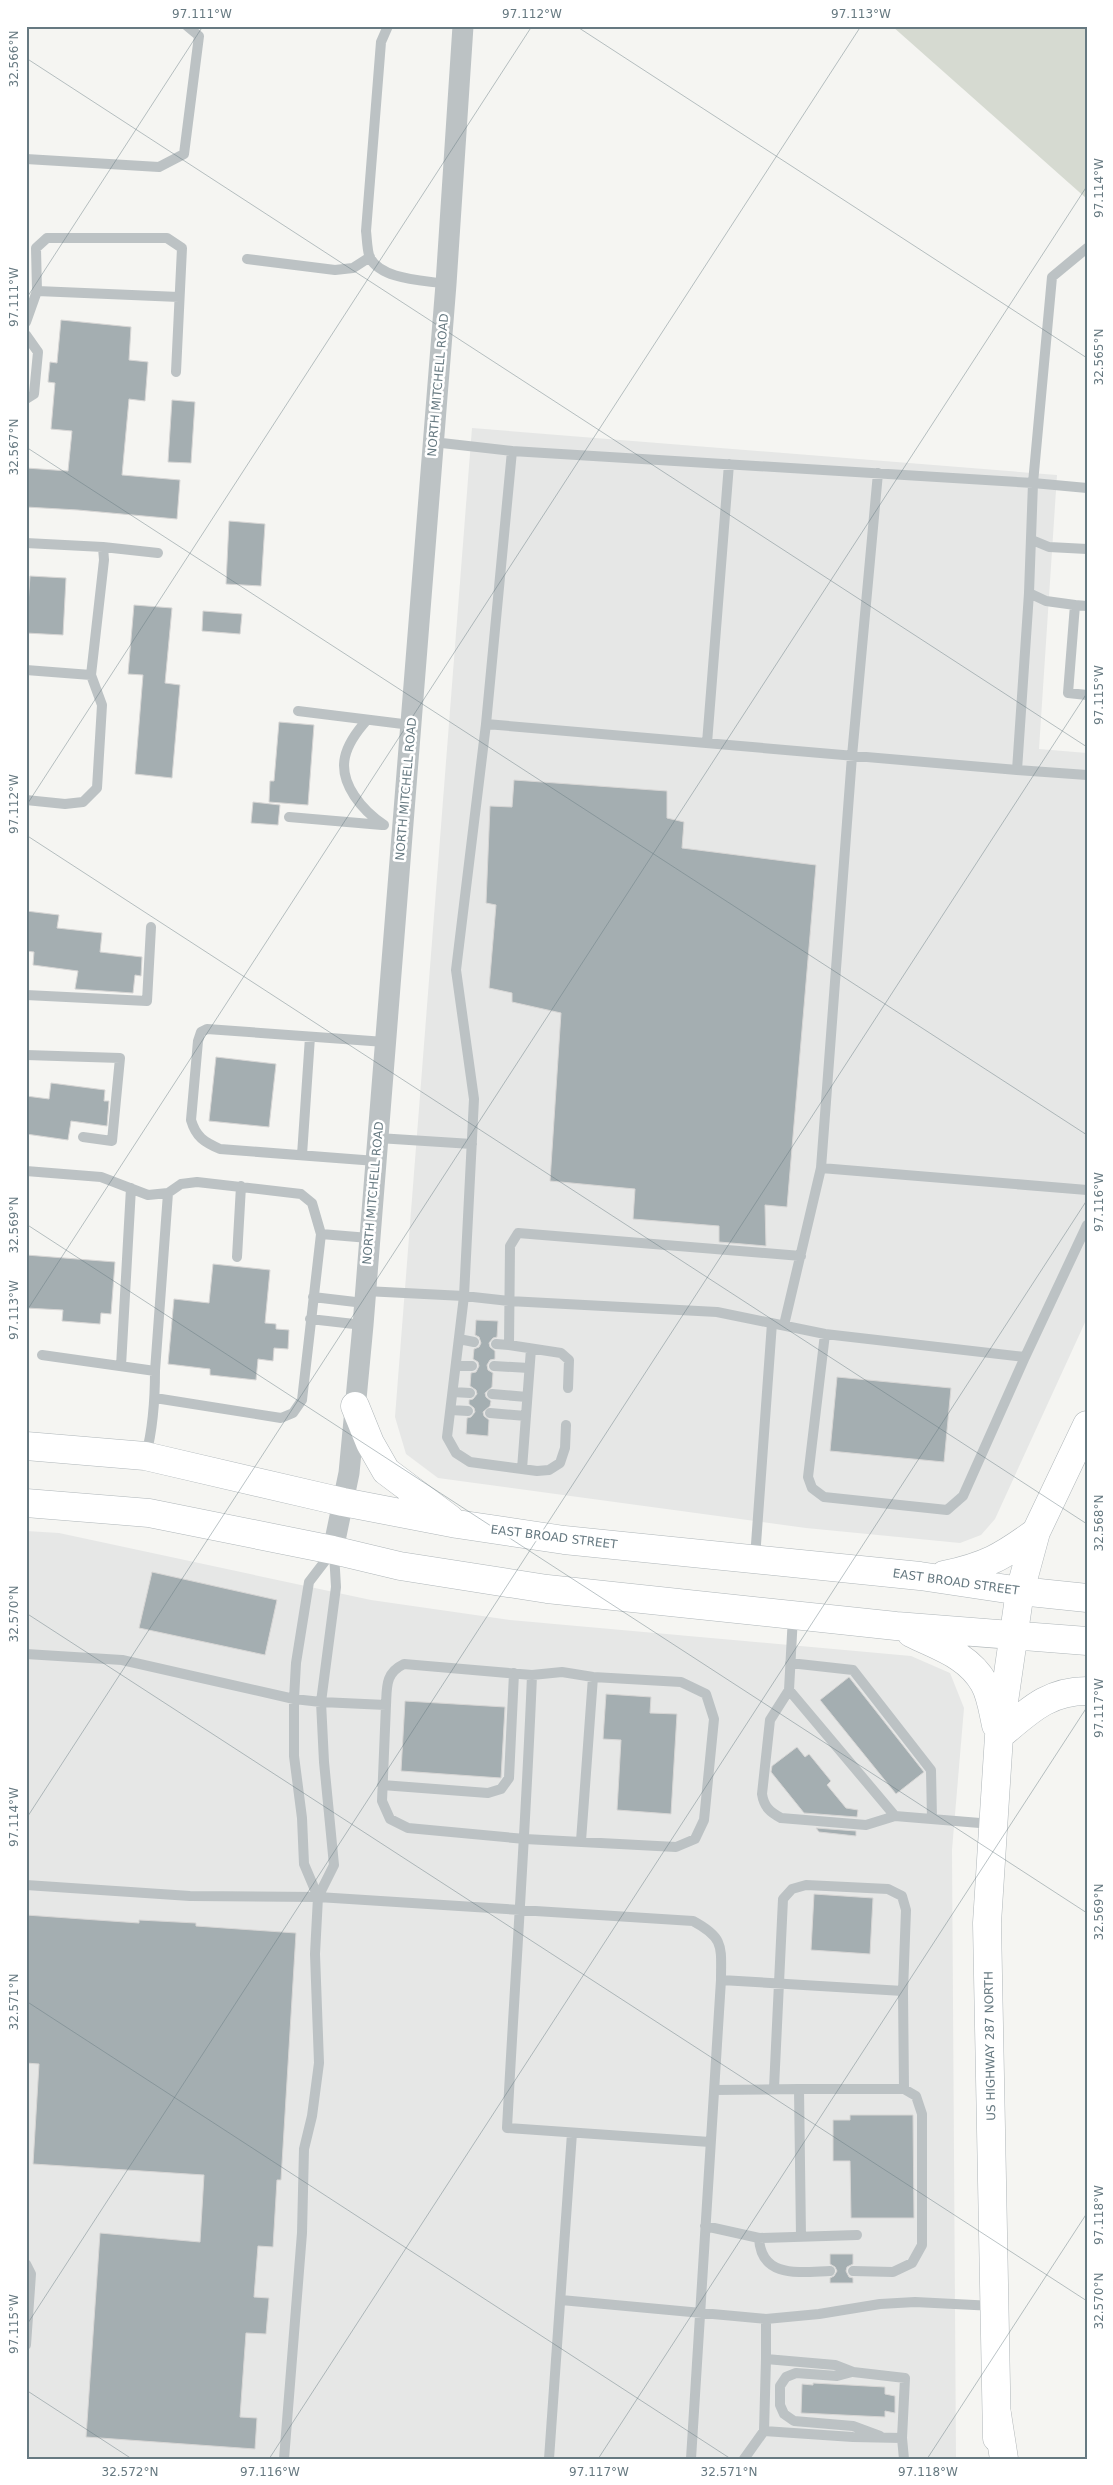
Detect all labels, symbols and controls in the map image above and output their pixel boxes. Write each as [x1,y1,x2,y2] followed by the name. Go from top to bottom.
[172,7,232,21] text: 97.111°W
[502,7,562,21] text: 97.112°W
[831,7,891,21] text: 97.113°W
[7,31,21,87] text: 32.566°N
[1092,158,1106,218] text: 97.114°W
[7,267,21,327] text: 97.111°W
[425,313,451,457] street label: NORTH MITCHELL ROAD
[1092,329,1106,385] text: 32.565°N
[7,419,21,475] text: 32.567°N
[1092,665,1106,725] text: 97.115°W
[393,717,419,861] street label: NORTH MITCHELL ROAD
[7,774,21,834] text: 97.112°W
[360,1121,386,1265] street label: NORTH MITCHELL ROAD
[1092,1172,1106,1232] text: 97.116°W
[7,1197,21,1253] text: 32.569°N
[7,1280,21,1340] text: 97.113°W
[1092,1495,1106,1551] text: 32.568°N
[490,1522,619,1552] street label: EAST BROAD STREET
[892,1566,1021,1598] street label: EAST BROAD STREET
[7,1586,21,1642] text: 32.570°N
[1092,1678,1106,1738] text: 97.117°W
[7,1787,21,1847] text: 97.114°W
[1092,1884,1106,1940] text: 32.569°N
[982,1971,998,2121] street label: US HIGHWAY 287 NORTH
[7,1974,21,2030] text: 32.571°N
[1092,2185,1106,2245] text: 97.118°W
[1092,2273,1106,2329] text: 32.570°N
[7,2294,21,2354] text: 97.115°W
[102,2465,158,2479] text: 32.572°N
[240,2465,300,2479] text: 97.116°W
[569,2465,629,2479] text: 97.117°W
[701,2465,757,2479] text: 32.571°N
[898,2465,958,2479] text: 97.118°W

